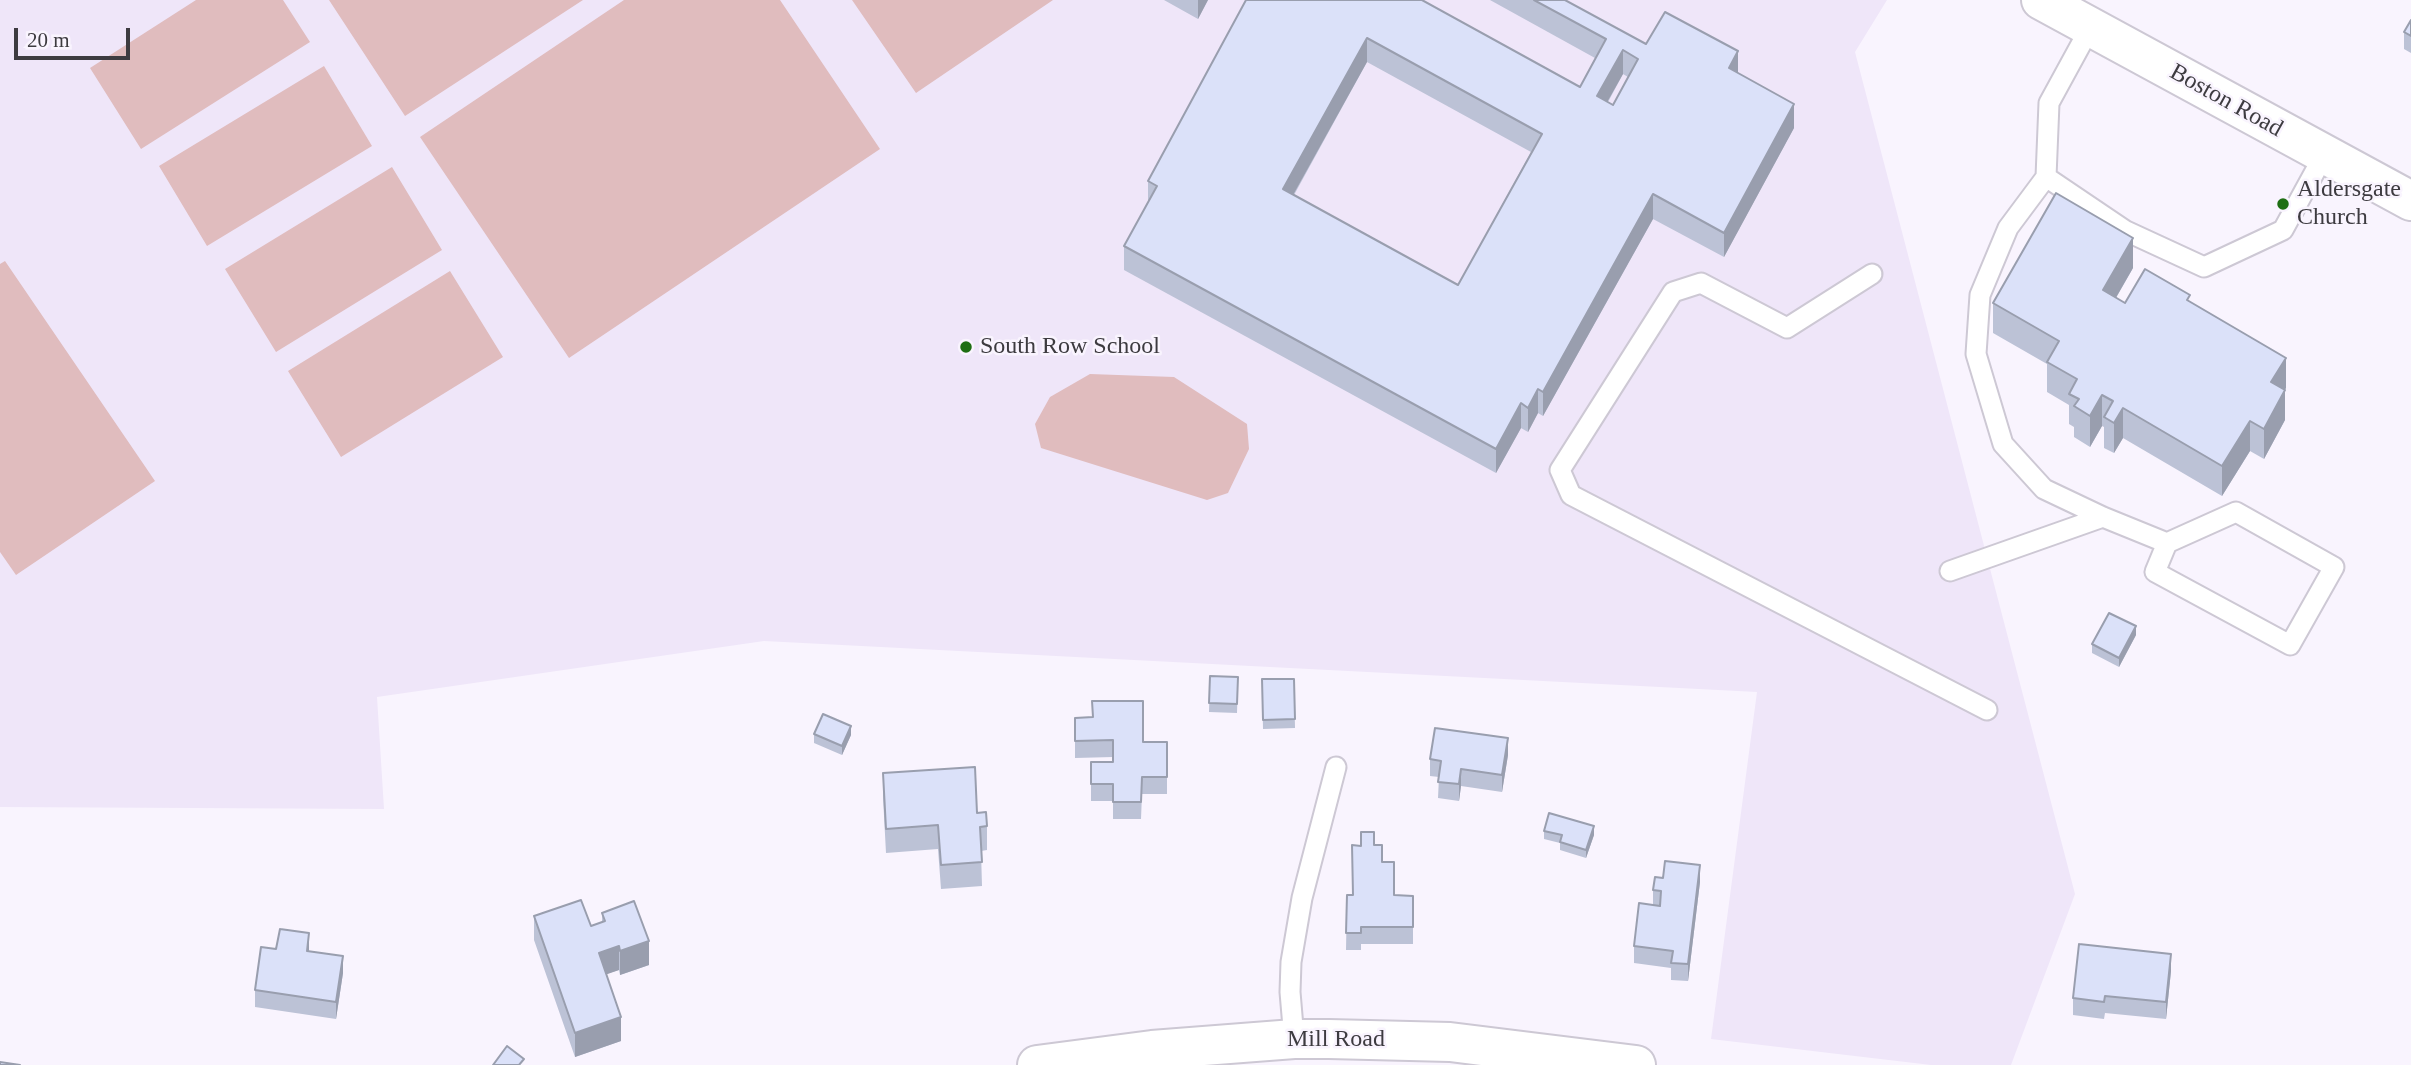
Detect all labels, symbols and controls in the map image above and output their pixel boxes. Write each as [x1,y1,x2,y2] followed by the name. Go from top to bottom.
[18,14,133,58] scale bar
[27,28,70,52] text: 20 m
[2164,58,2288,144] street label: Boston Road
[2297,176,2401,232] place label: Aldersgate Church
[2275,196,2291,212] marker: Aldersgate Church
[980,333,1160,361] place label: South Row School
[958,339,974,355] marker: South Row School
[1287,1026,1385,1054] street label: Mill Road

